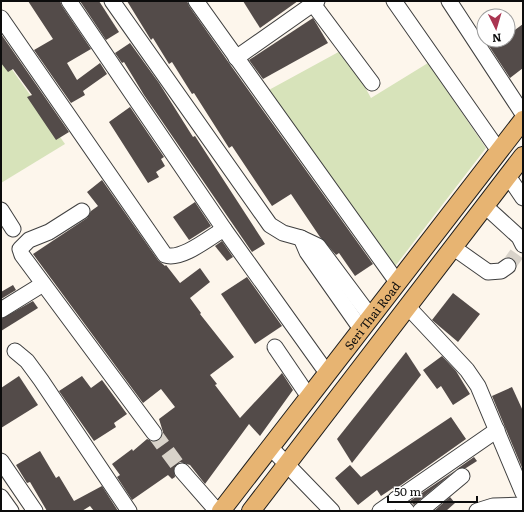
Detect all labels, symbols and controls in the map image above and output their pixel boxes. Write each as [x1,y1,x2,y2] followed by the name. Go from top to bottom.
[476,8,516,48] north arrow
[492,31,502,47] text: N
[340,277,405,354] street label: Seri Thai Road
[388,478,477,504] scale bar
[394,482,421,500] text: 50 m

